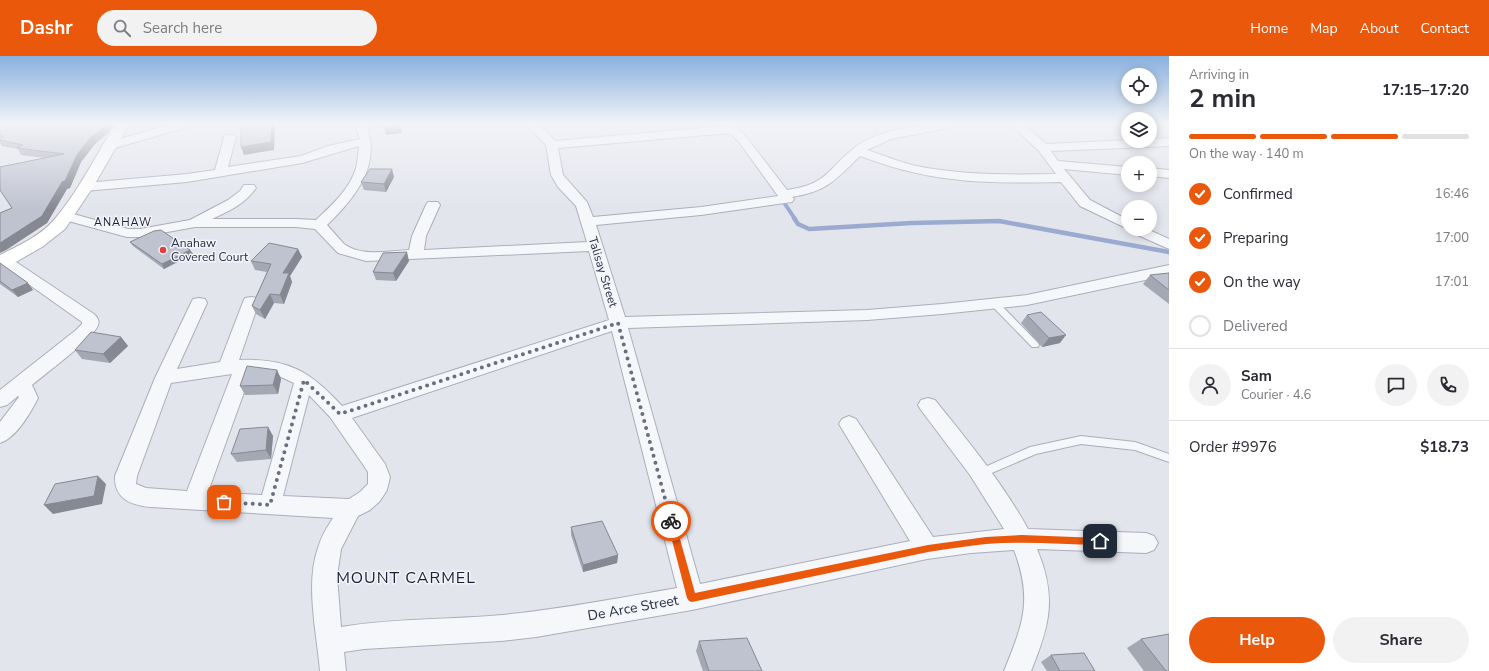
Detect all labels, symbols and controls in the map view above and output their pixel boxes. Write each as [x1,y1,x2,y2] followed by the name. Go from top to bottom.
[97,10,377,46] search box
[20,15,73,41] text: Dashr
[111,17,133,39] icon: search
[143,18,222,38] text: Search here
[1250,19,1288,38] text: Home
[1310,19,1338,38] text: Map
[1360,19,1399,38] text: About
[1421,19,1469,38] text: Contact
[1189,66,1249,84] text: Arriving in
[1121,68,1157,236] map controls
[1121,68,1157,104] button: locate
[1382,80,1469,100] text: 17:15–17:20
[1189,81,1256,116] text: 2 min
[1121,112,1157,148] button: layers
[1189,145,1304,163] text: On the way · 140 m
[1121,156,1157,192] button: +
[1189,183,1211,205] icon: check
[1223,184,1293,204] text: Confirmed
[1435,185,1469,203] text: 16:46
[1121,200,1157,236] button: −
[94,215,152,230] district label: ANAHAW
[1189,227,1211,249] icon: check
[1223,228,1288,248] text: Preparing
[1435,229,1469,247] text: 17:00
[171,235,249,265] place label: Anahaw Covered Court
[585,235,622,310] street label: Talisay Street
[158,245,168,255] marker: Anahaw Covered Court
[1189,271,1211,293] icon: check
[1223,272,1301,292] text: On the way
[1435,273,1469,291] text: 17:01
[1223,316,1288,336] text: Delivered
[1189,364,1231,406] button: person
[1375,364,1417,406] button: chat
[1427,364,1469,406] button: phone
[1241,366,1272,386] text: Sam
[1241,386,1311,404] text: Courier · 4.6
[1189,437,1277,457] text: Order #9976
[1420,437,1469,457] text: $18.73
[207,485,241,519] pin
[213,491,235,513] icon: bag
[651,501,691,541] courier
[660,510,682,532] icon: bike
[1083,524,1117,558] pin
[1089,530,1111,552] icon: home
[336,567,476,589] district label: MOUNT CARMEL
[586,591,680,625] street label: De Arce Street
[1189,617,1325,663] button: Help
[1333,617,1469,663] button: Share

